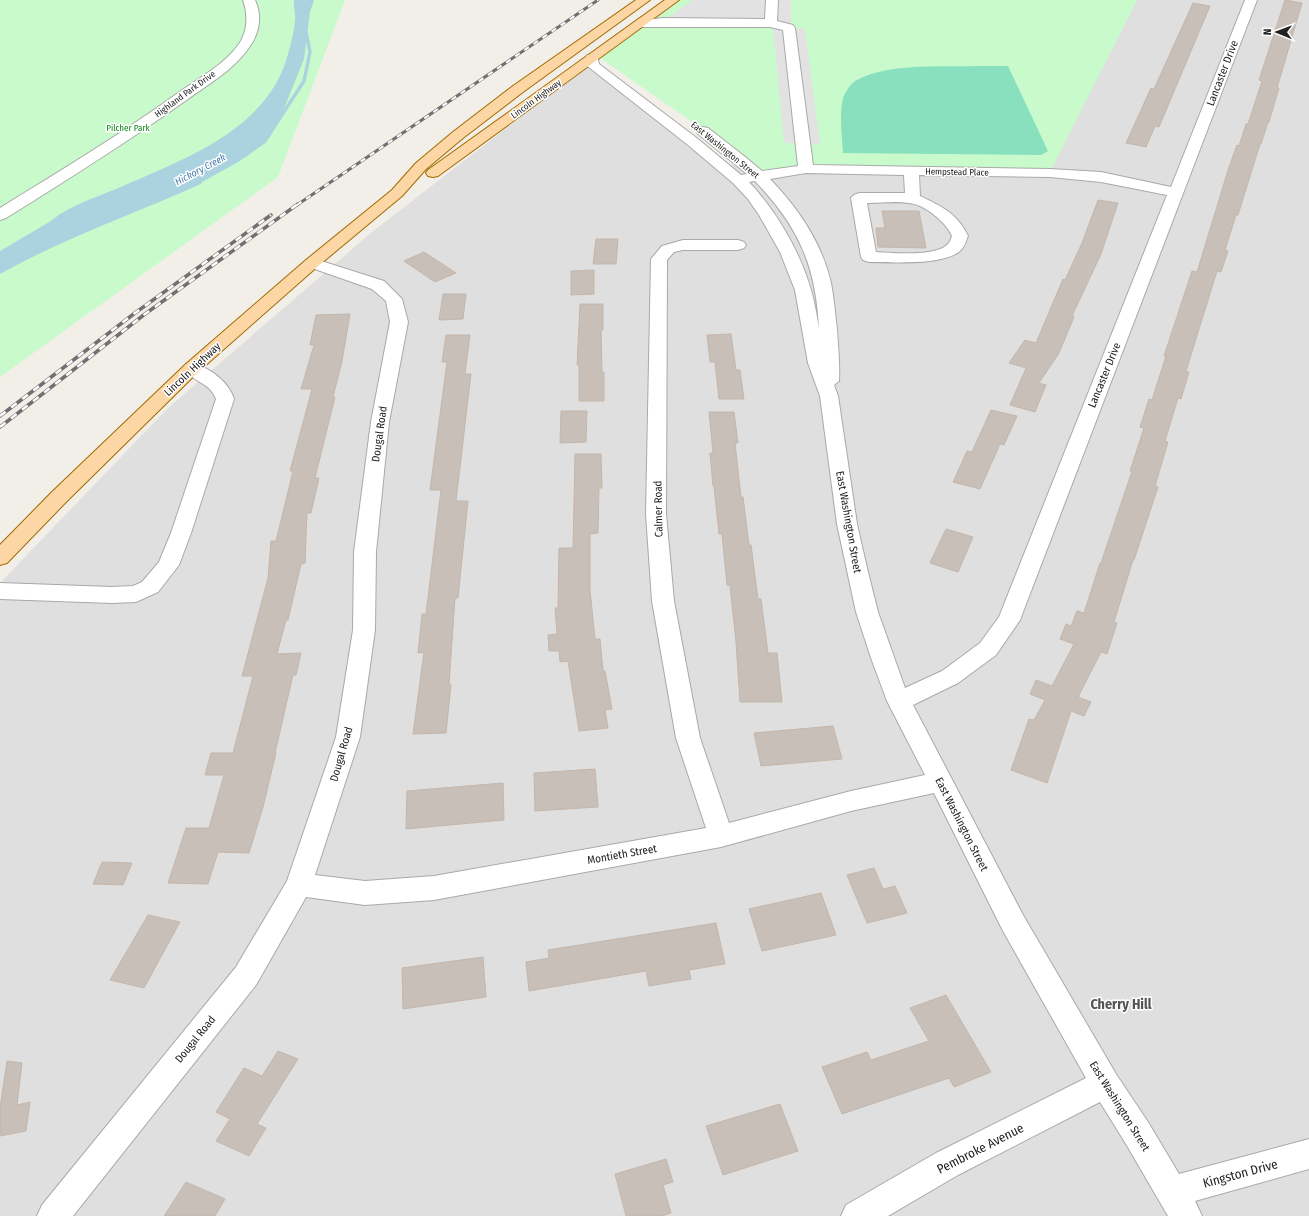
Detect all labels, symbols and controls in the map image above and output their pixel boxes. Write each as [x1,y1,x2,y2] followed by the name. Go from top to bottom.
[1257,12,1297,52] north arrow
[1261,28,1274,35] text: N
[1204,39,1241,108] street label: Lancaster Drive
[153,68,218,119] street label: Highland Park Drive
[509,77,563,121] street label: Lincoln Highway
[689,120,761,181] street label: East Washington Street
[106,123,151,133] park label: Pilcher Park
[173,151,228,188] water label: Hickory Creek
[925,166,989,178] street label: Hempstead Place
[161,340,223,399] street label: Lincoln Highway
[1085,341,1123,410] street label: Lancaster Drive
[369,405,390,463] street label: Dougal Road
[833,470,864,574] street label: East Washington Street
[652,480,665,537] street label: Calmer Road
[327,725,356,783] street label: Dougal Road
[932,775,991,874] street label: East Washington Street
[586,842,658,867] street label: Montieth Street
[1090,996,1152,1013] district label: Cherry Hill
[173,1013,218,1065] street label: Dougal Road
[1087,1059,1153,1154] street label: East Washington Street
[934,1120,1026,1177] street label: Pembroke Avenue
[1201,1156,1279,1191] street label: Kingston Drive

